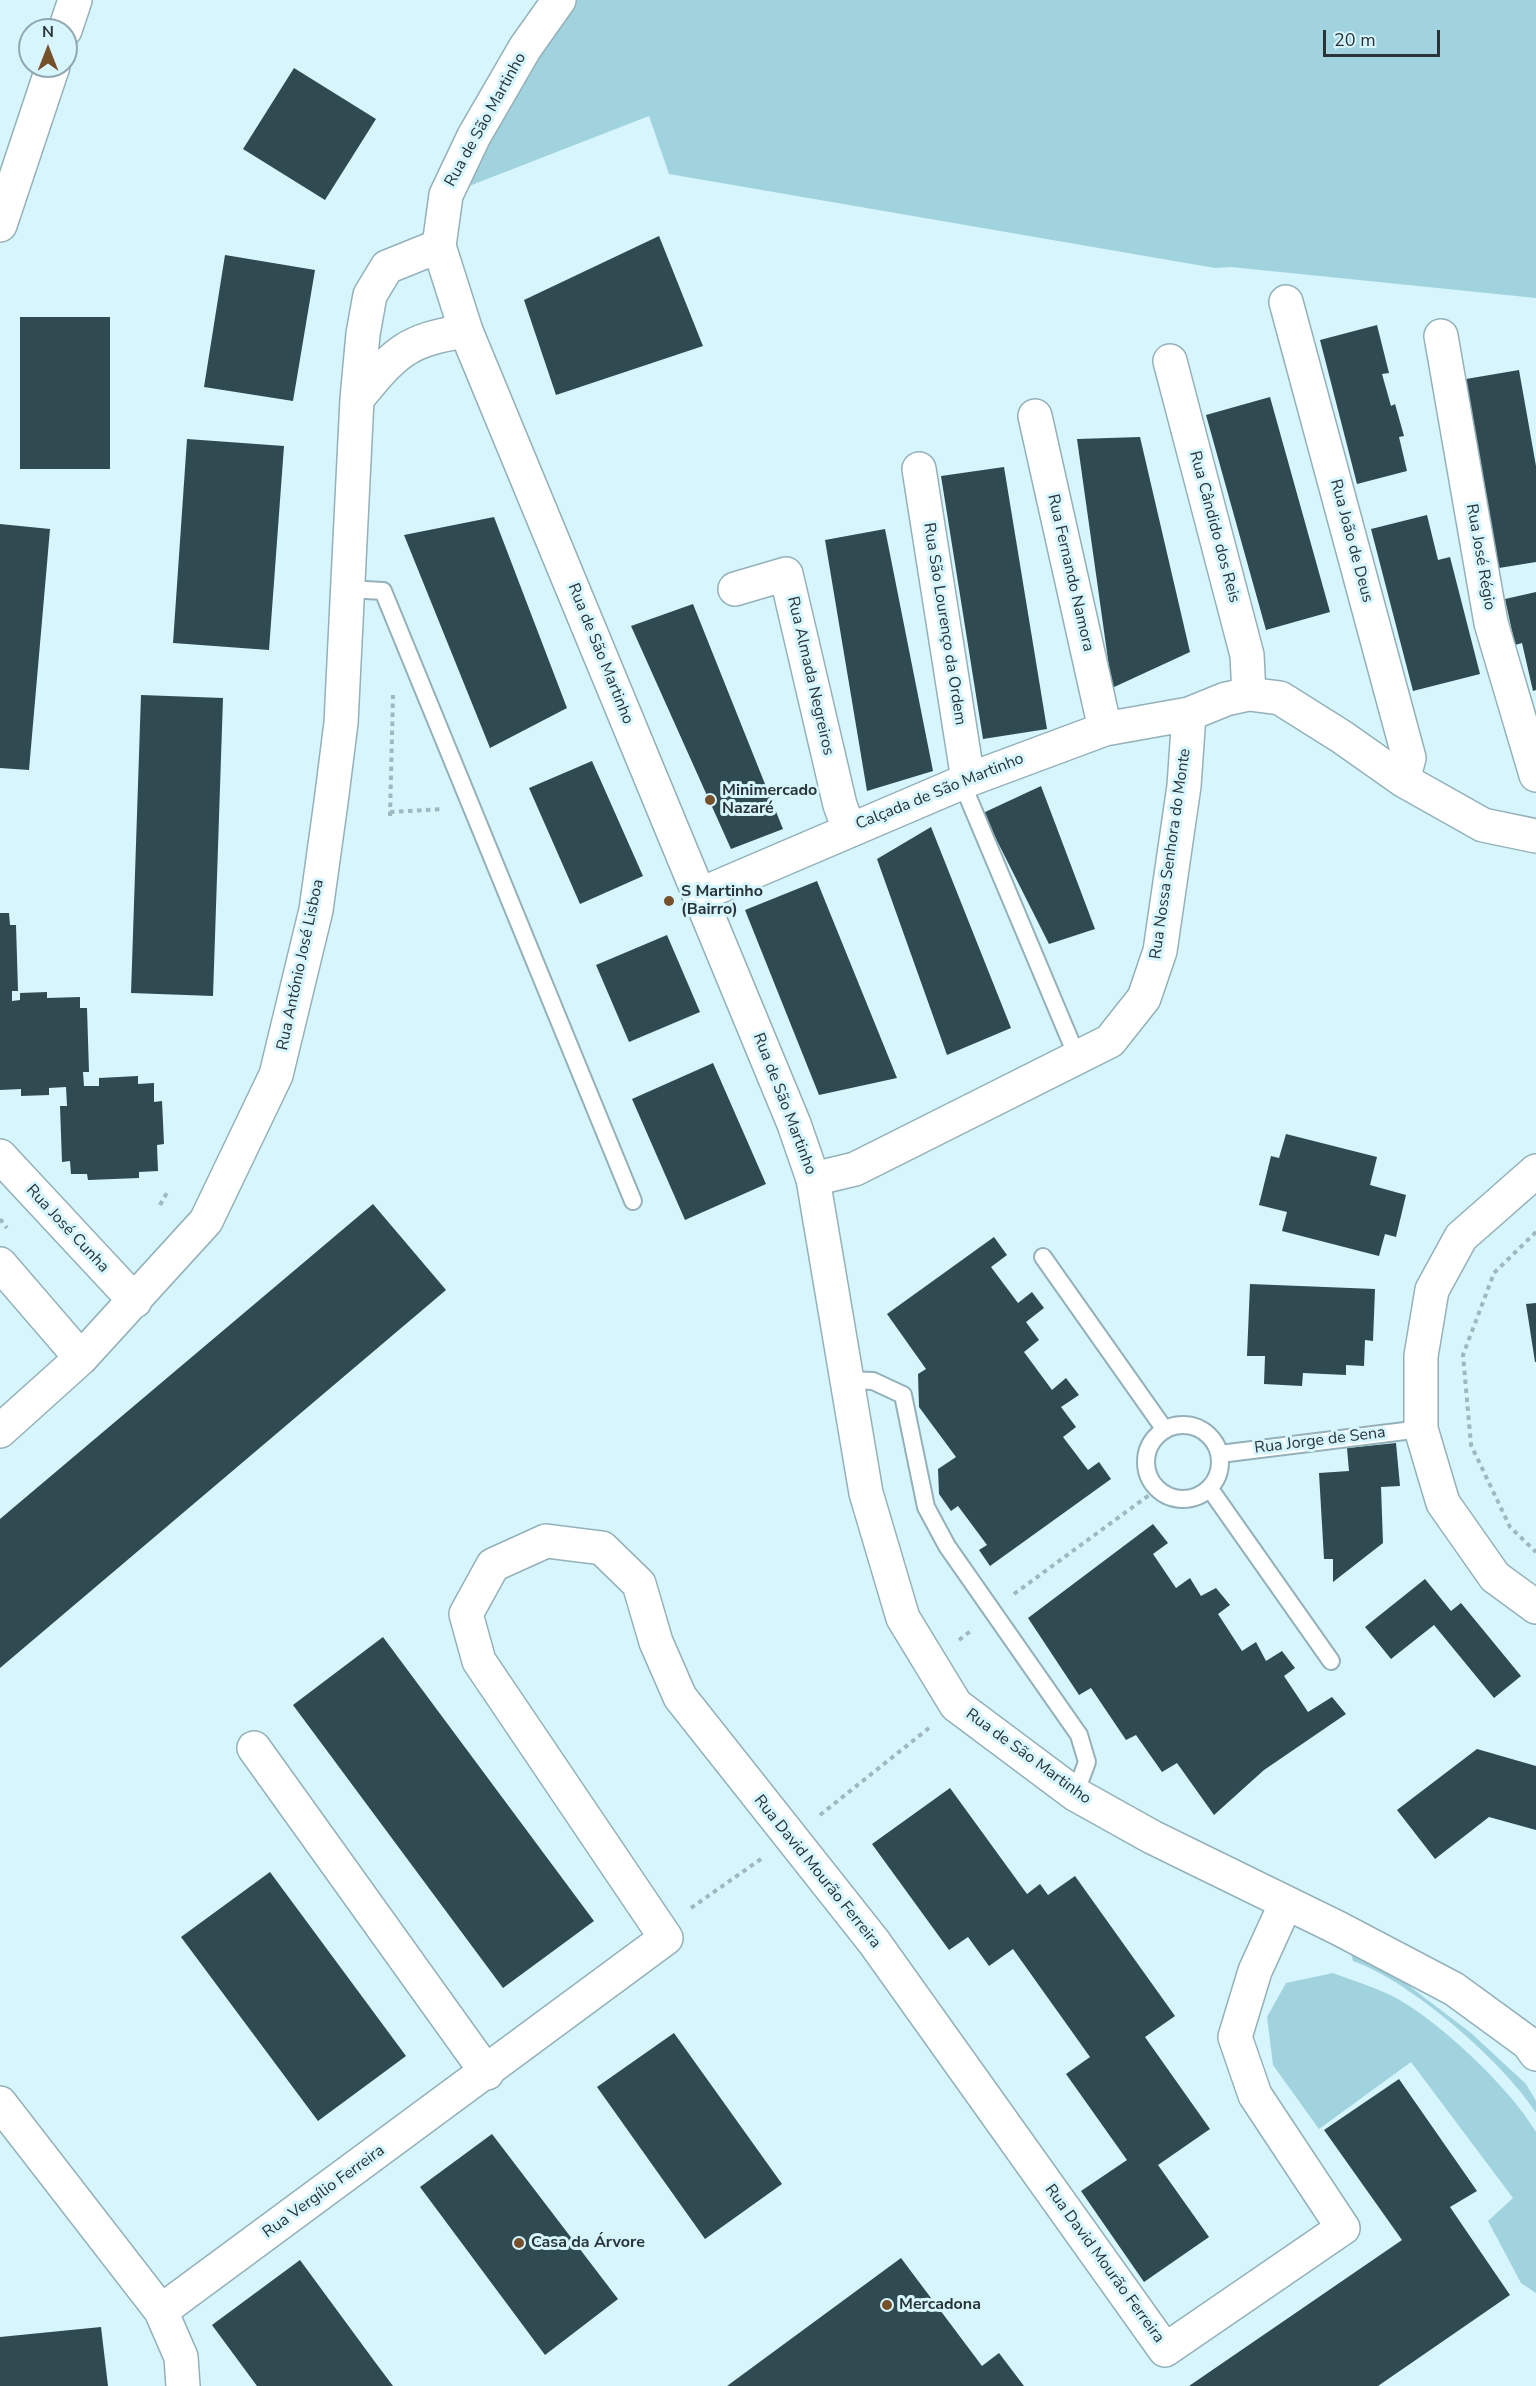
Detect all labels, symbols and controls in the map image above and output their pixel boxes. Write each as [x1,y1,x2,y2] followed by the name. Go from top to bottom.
[18,18,78,78] north arrow
[1326,18,1443,56] scale bar
[42,21,54,43] text: N
[1334,28,1376,52] text: 20 m
[441,50,531,190] street label: Rua de São Martinho
[1185,449,1243,605] street label: Rua Cândido dos Reis
[1325,477,1377,605] street label: Rua João de Deus
[1043,492,1097,654] street label: Rua Fernando Namora
[1461,502,1499,612] street label: Rua José Régio
[918,521,970,727] street label: Rua São Lourenço da Ordem
[563,581,637,727] street label: Rua de São Martinho
[782,595,838,757] street label: Rua Almada Negreiros
[1147,747,1195,961] street label: Rua Nossa Senhora do Monte
[853,750,1027,834] street label: Calçada de São Martinho
[722,781,817,819] place label: Minimercado Nazaré
[703,793,717,807] marker: Minimercado Nazaré
[273,878,329,1052] street label: Rua António José Lisboa
[681,882,763,920] place label: S Martinho (Bairro)
[662,894,676,908] marker: S Martinho (Bairro)
[748,1030,820,1178] street label: Rua de São Martinho
[21,1181,113,1277] street label: Rua José Cunha
[1253,1423,1387,1459] street label: Rua Jorge de Sena
[962,1705,1094,1809] street label: Rua de São Martinho
[749,1792,885,1952] street label: Rua David Mourão Ferreira
[259,2141,389,2243] street label: Rua Vergílio Ferreira
[1040,2181,1168,2347] street label: Rua David Mourão Ferreira
[531,2233,645,2253] place label: Casa da Árvore
[512,2236,526,2250] marker: Casa da Árvore
[899,2295,981,2315] place label: Mercadona
[880,2298,894,2312] marker: Mercadona

